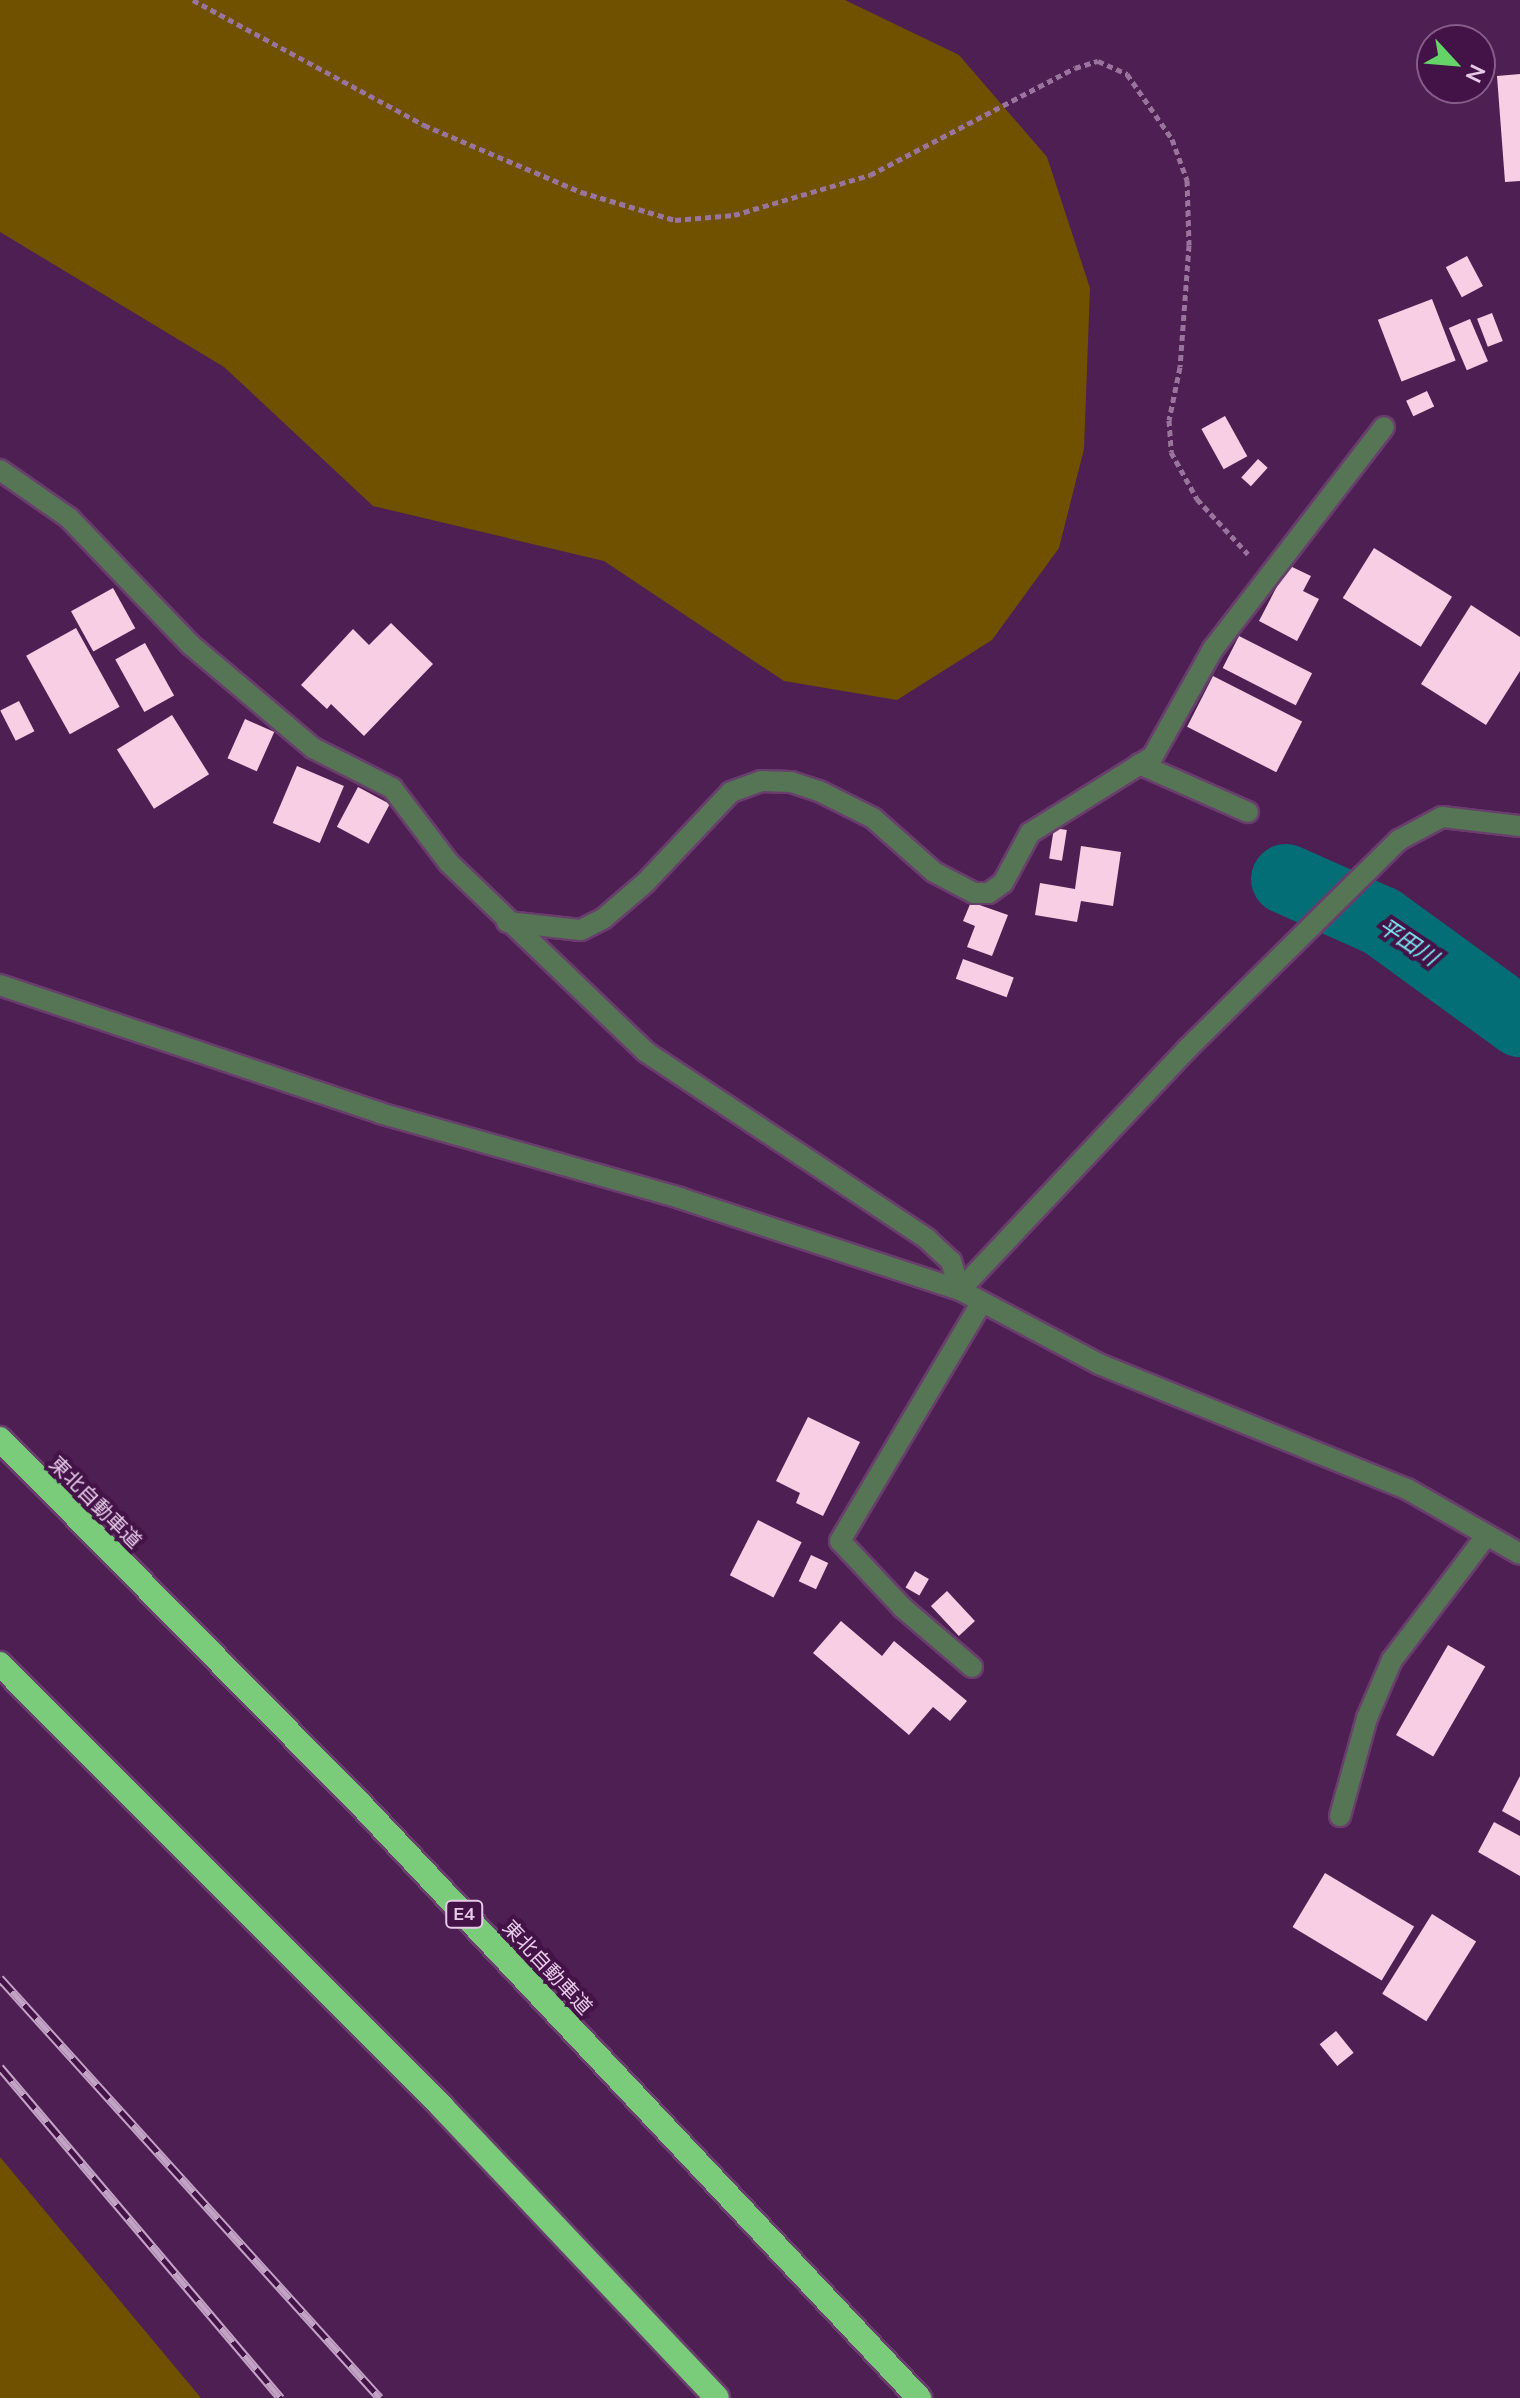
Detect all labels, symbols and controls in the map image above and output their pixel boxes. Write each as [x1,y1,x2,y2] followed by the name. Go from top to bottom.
[1416,24,1496,104] north arrow
[1460,60,1492,87] text: N
[1373,913,1443,971] water label: 平田川
[45,1451,147,1553] street label: 東北自動車道
[444,1900,484,1928] road number: E4
[498,1915,598,2019] street label: 東北自動車道

